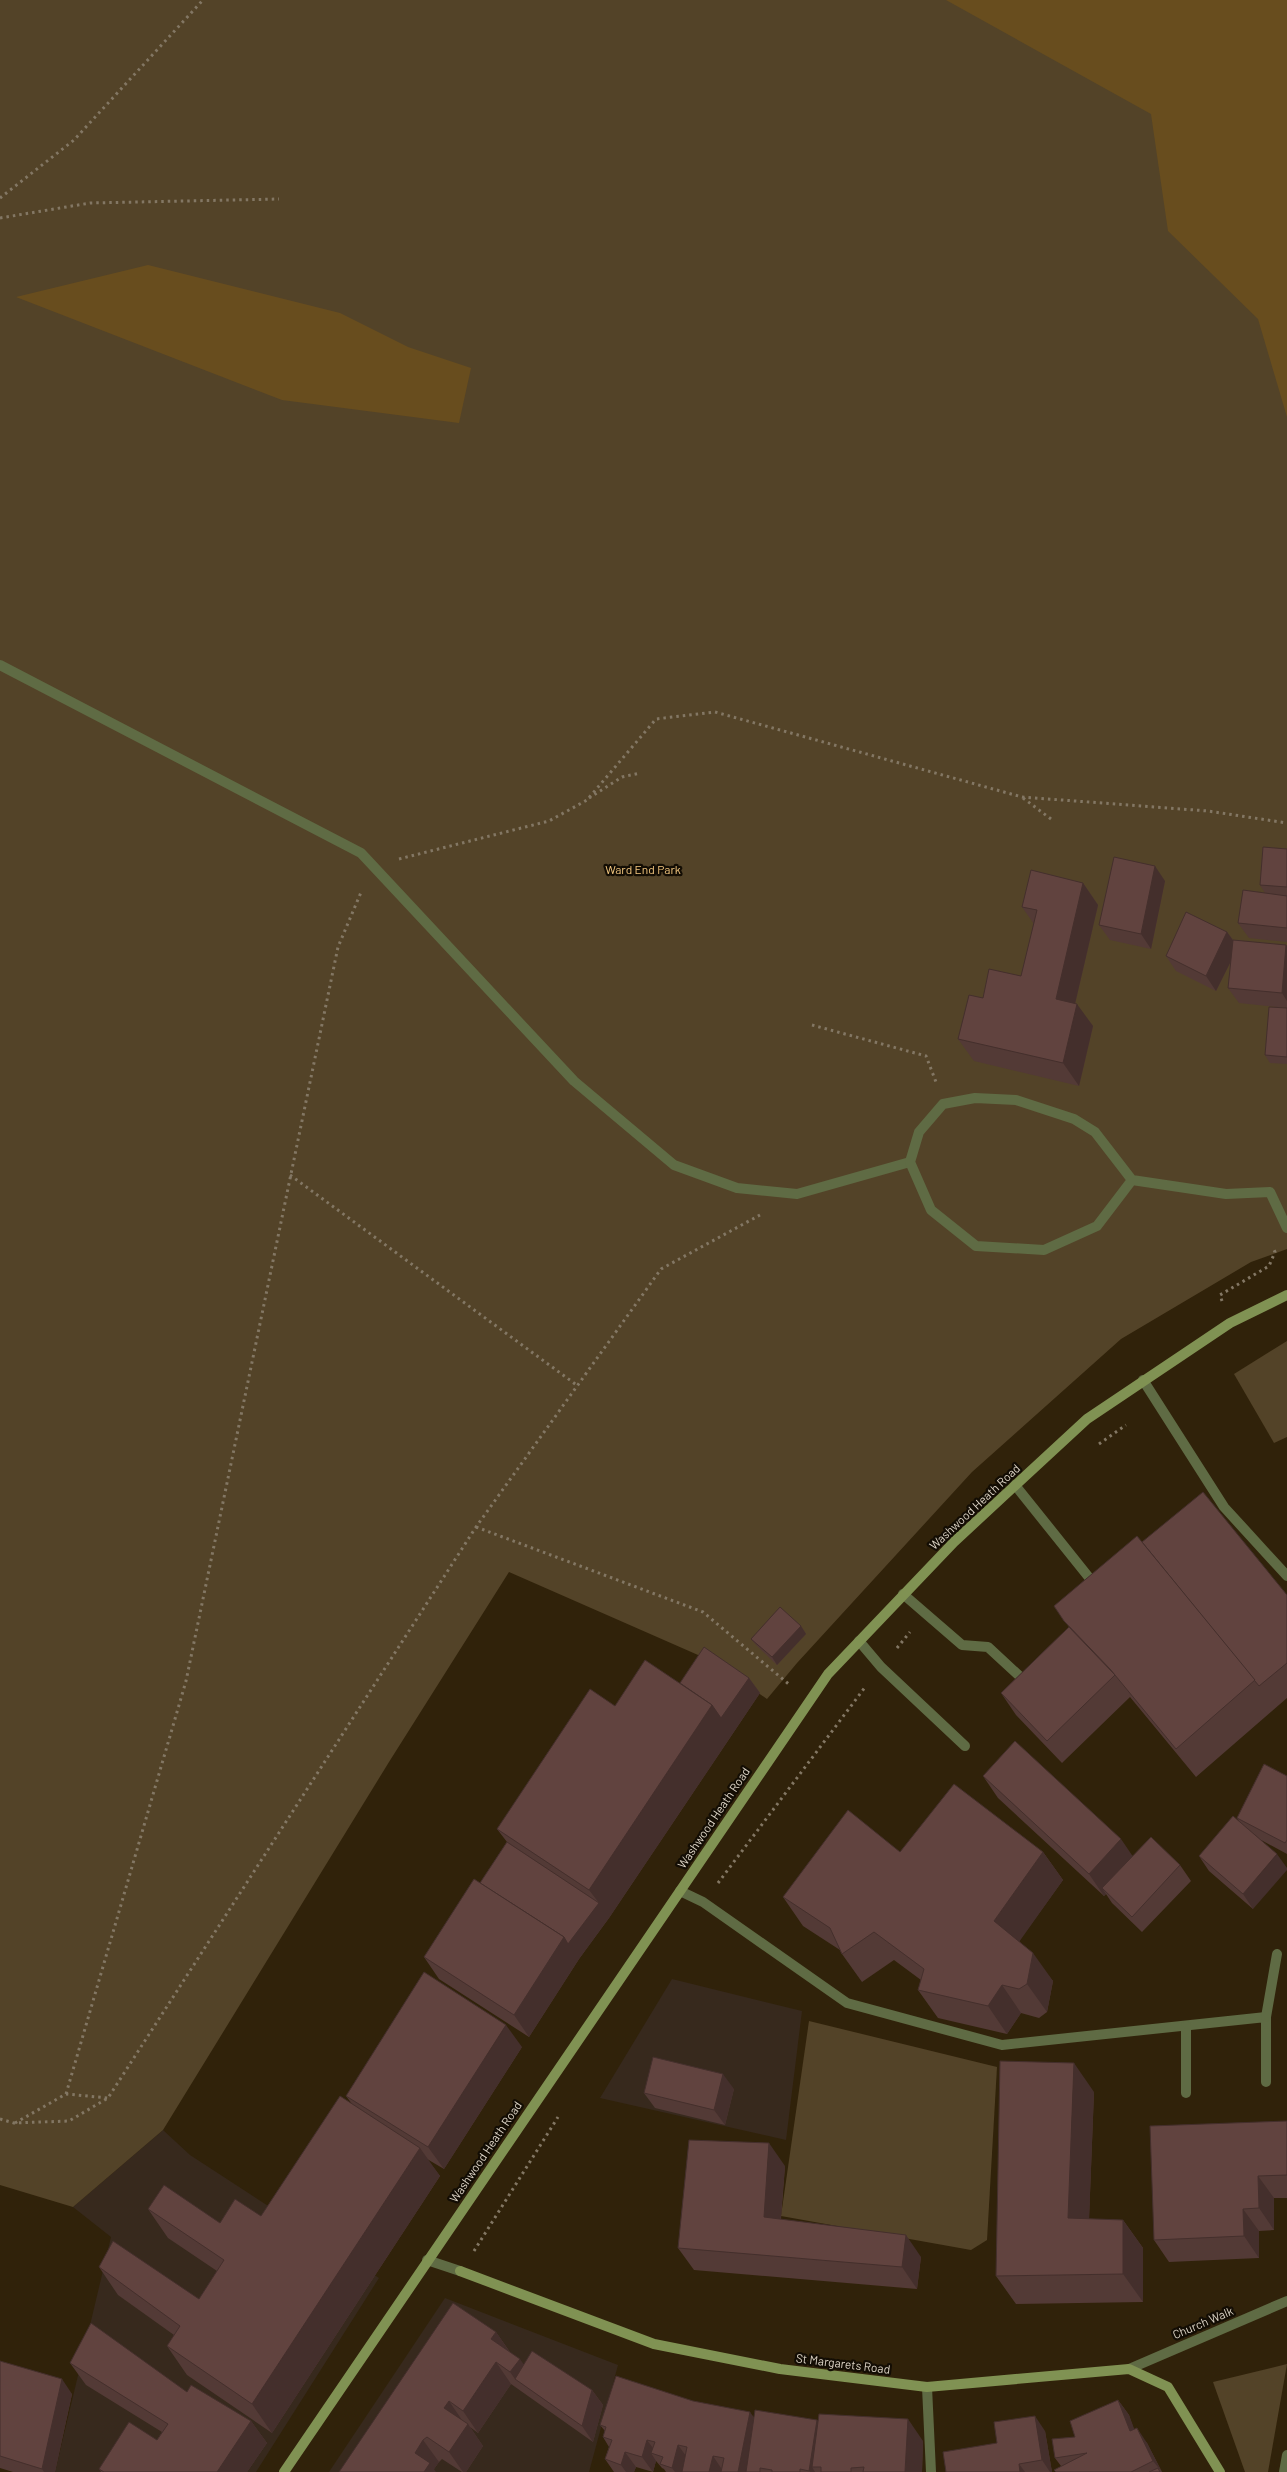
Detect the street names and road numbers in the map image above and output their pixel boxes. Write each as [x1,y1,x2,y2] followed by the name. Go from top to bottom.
[926,1461,1023,1552] street label: Washwood Heath Road
[674,1764,752,1871] street label: Washwood Heath Road
[446,2098,524,2205] street label: Washwood Heath Road
[1170,2303,1235,2341] street label: Church Walk
[795,2350,891,2376] street label: St Margarets Road

